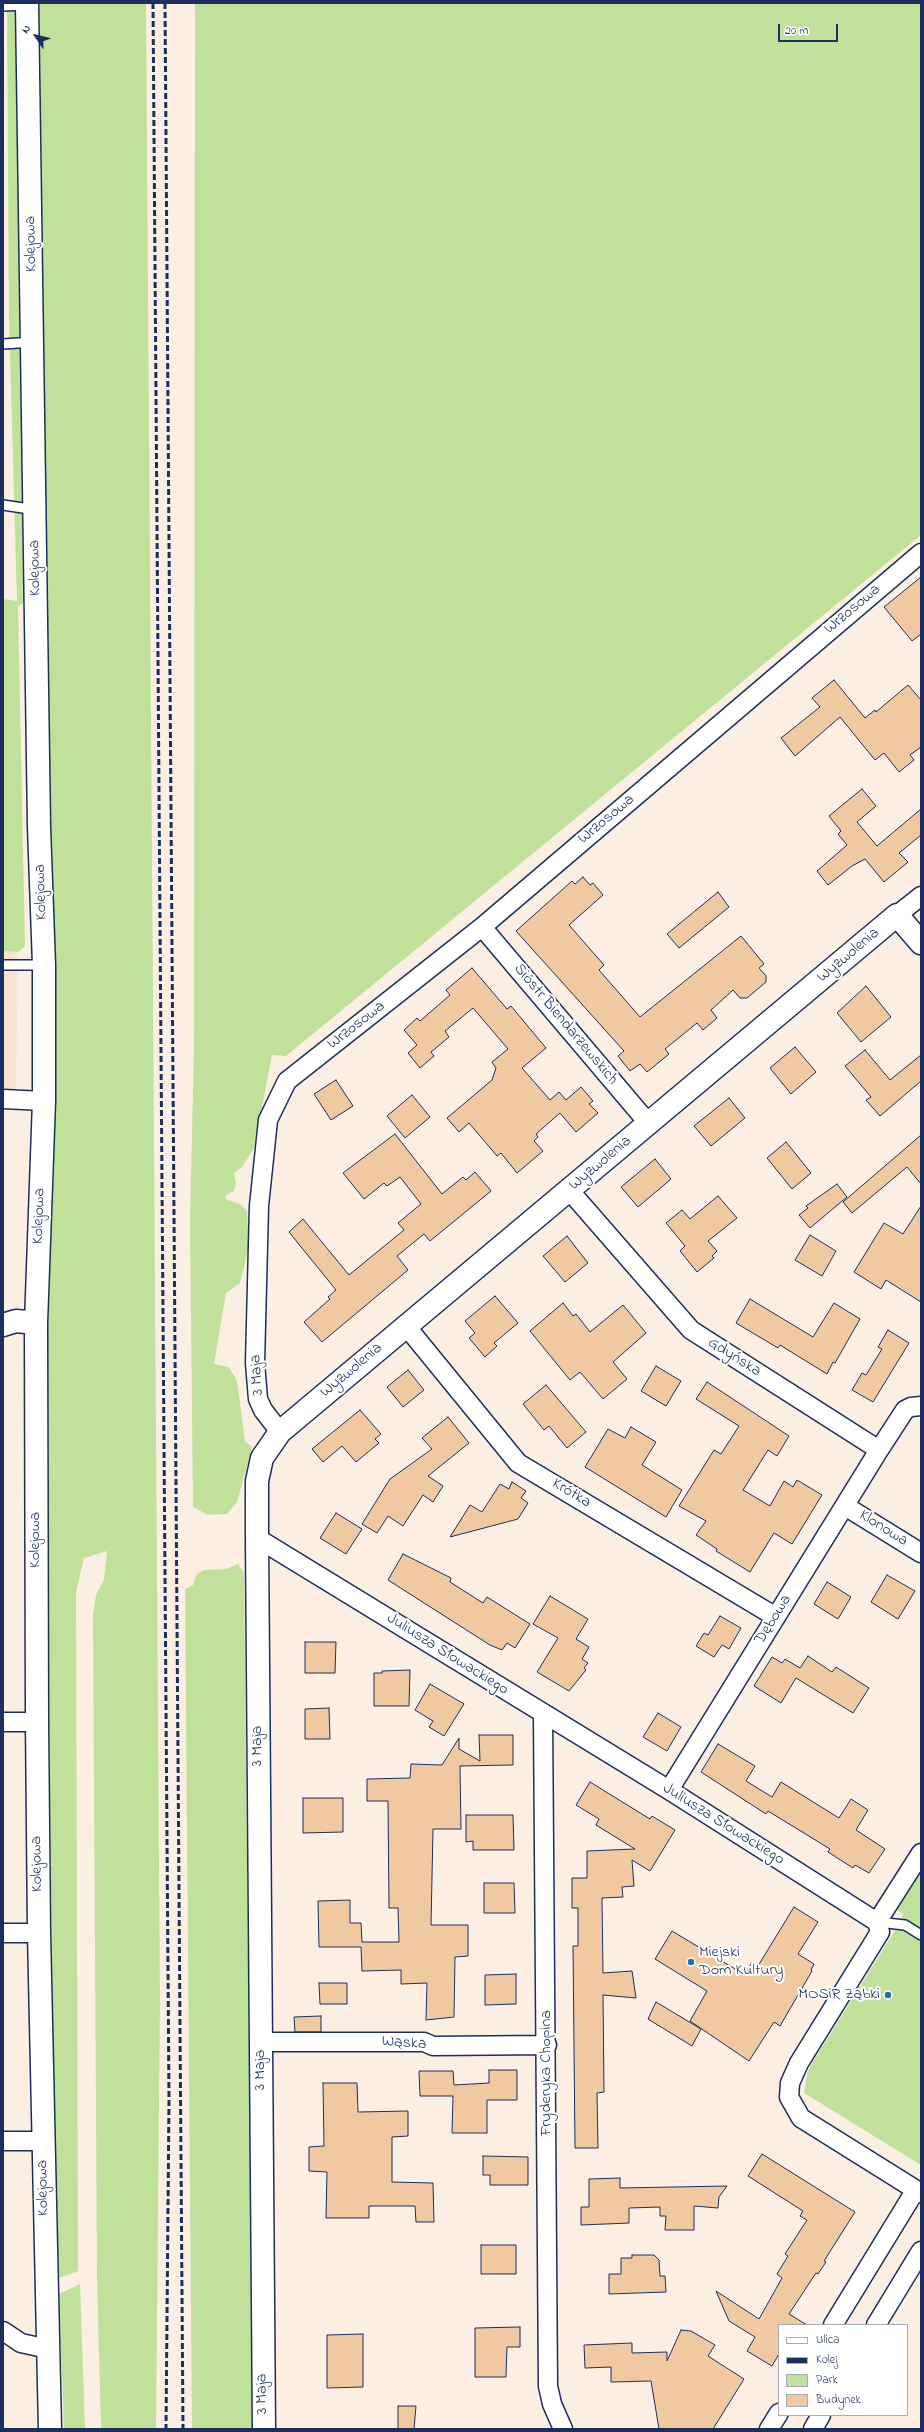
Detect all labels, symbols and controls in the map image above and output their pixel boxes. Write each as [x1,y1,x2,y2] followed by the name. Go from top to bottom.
[16,16,56,56] north arrow
[780,16,840,42] scale bar
[17,21,35,37] text: N
[785,22,808,40] text: 20 m
[22,216,42,272] street label: Kolejowa
[26,540,46,596] street label: Kolejowa
[821,581,885,639] street label: Wrzosowa
[575,791,639,849] street label: Wrzosowa
[31,864,53,920] street label: Kolejowa
[814,924,884,988] street label: Wyzwolenia
[509,960,621,1090] street label: Sióstr Biendarzewskich
[324,998,390,1054] street label: Wrzosowa
[566,1132,636,1196] street label: Wyzwolenia
[29,1188,51,1244] street label: Kolejowa
[704,1334,764,1382] street label: Gdyńska
[317,1339,387,1403] street label: Wyzwolenia
[247,1354,269,1396] street label: 3 Maja
[548,1475,594,1513] street label: Krótka
[855,1507,911,1551] street label: Klonowa
[26,1512,46,1568] street label: Kolejowa
[751,1592,797,1648] street label: Dębowa
[383,1610,511,1700] street label: Juliusza Słowackiego
[248,1726,268,1766] street label: 3 Maja
[659,1780,787,1870] street label: Juliusza Słowackiego
[28,1836,48,1892] street label: Kolejowa
[699,1943,783,1981] place label: Miejski Dom Kultury
[686,1957,696,1967] marker: Miejski Dom Kultury
[798,1985,880,2005] place label: MOSiR Ząbki
[883,1990,893,2000] marker: MOSiR Ząbki
[537,2010,557,2136] street label: Fryderyka Chopina
[381,2033,427,2055] street label: Wąska
[251,2050,271,2090] street label: 3 Maja
[34,2160,54,2216] street label: Kolejowa
[778,2324,908,2416] legend
[816,2331,840,2349] text: Ulica
[816,2351,838,2369] text: Kolej
[816,2371,838,2389] text: Park
[253,2373,273,2415] street label: 3 Maja
[816,2391,861,2409] text: Budynek

